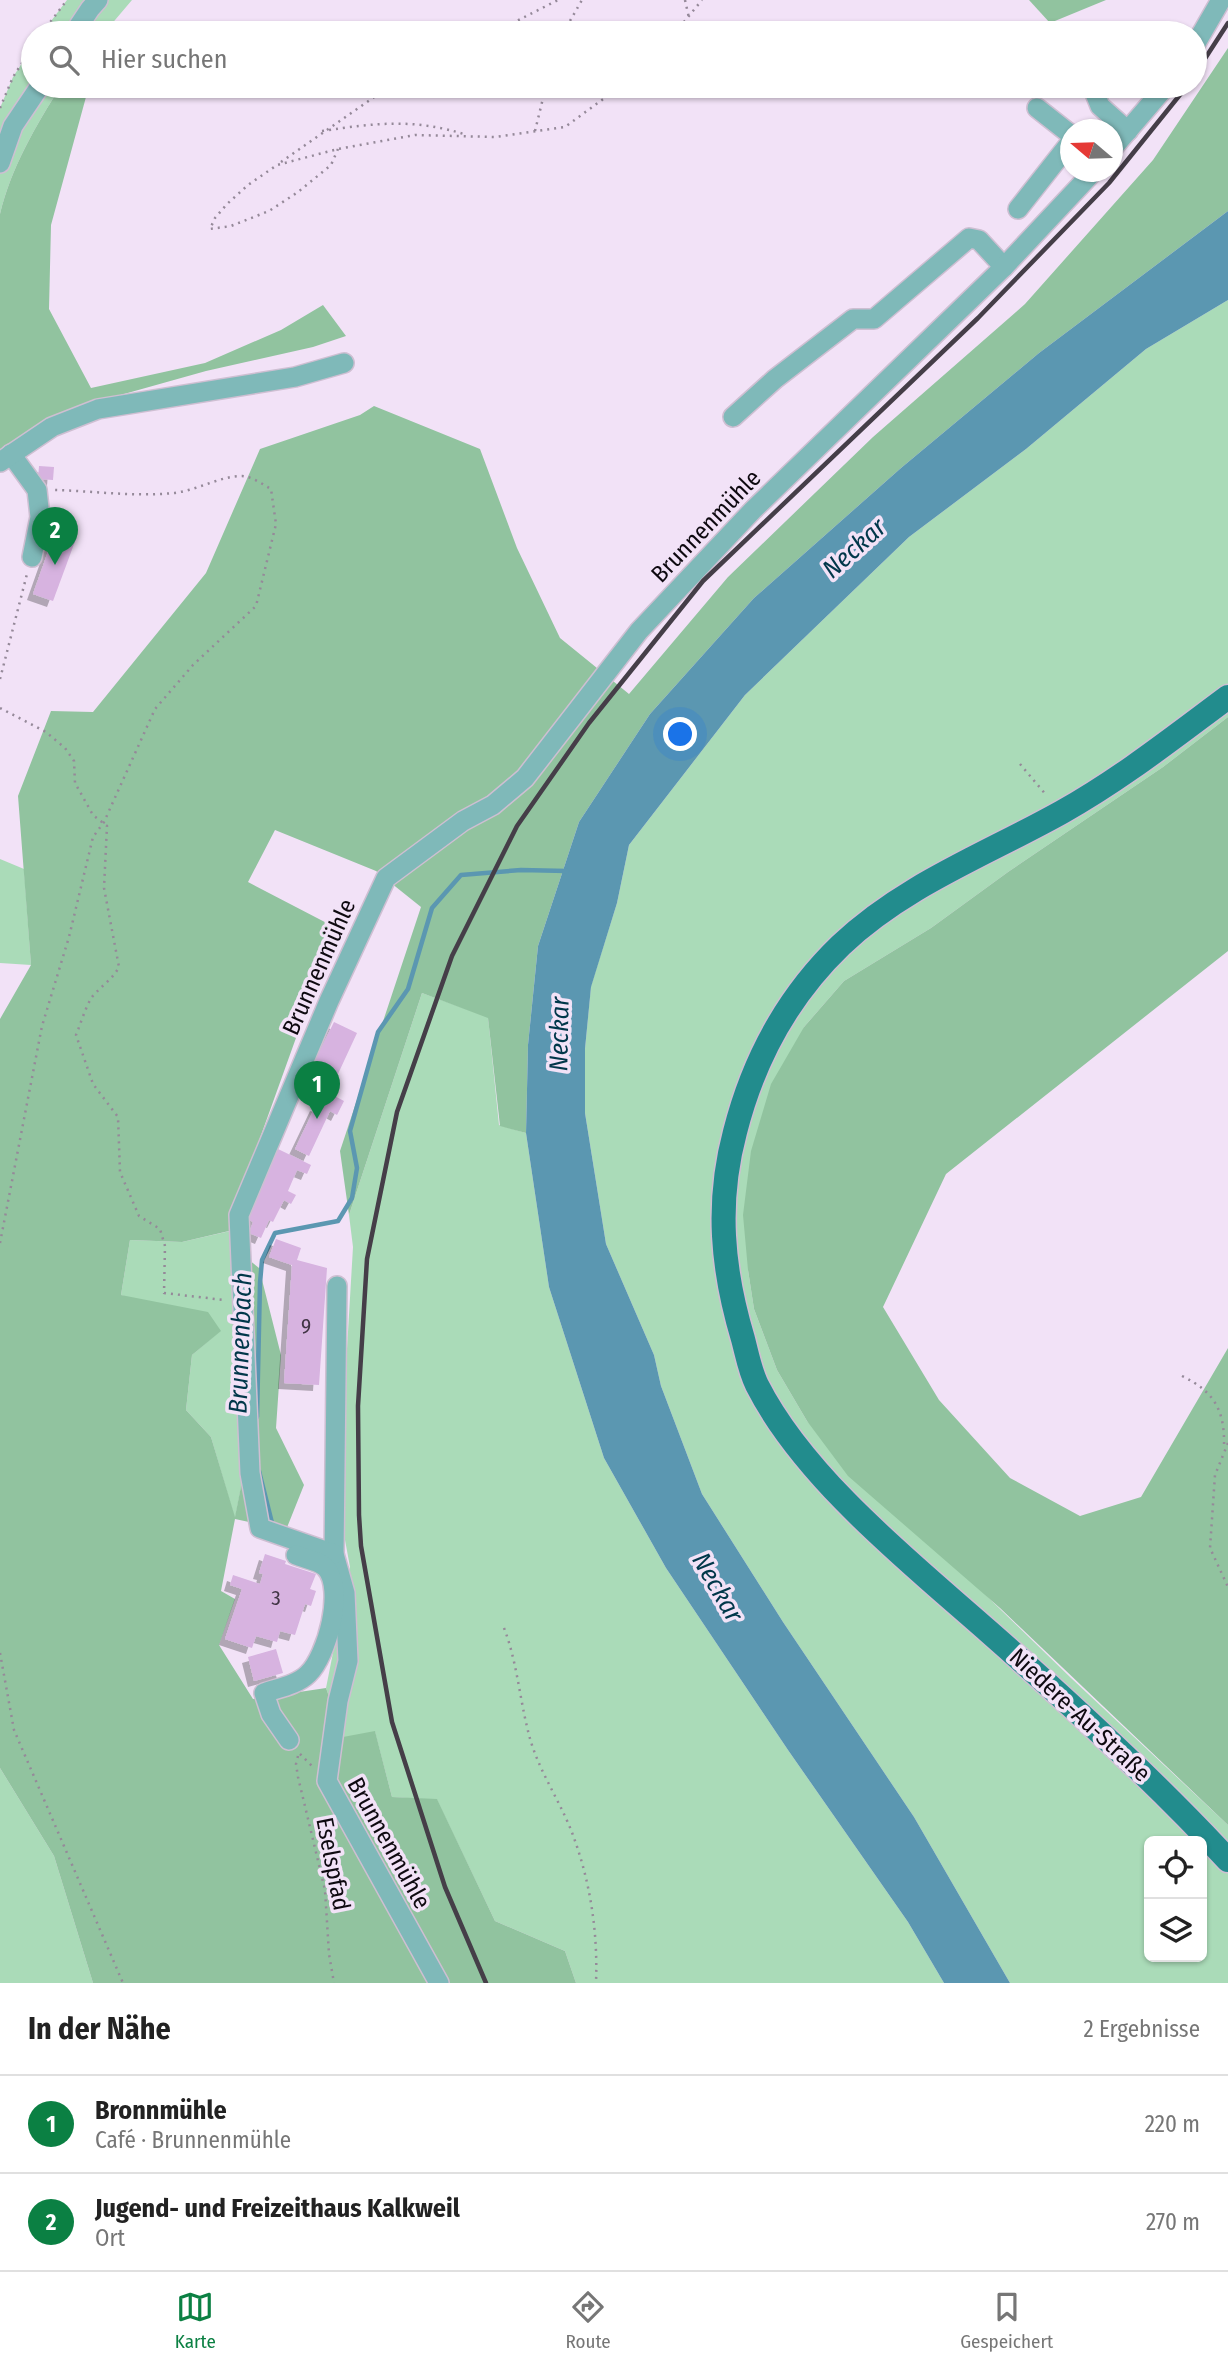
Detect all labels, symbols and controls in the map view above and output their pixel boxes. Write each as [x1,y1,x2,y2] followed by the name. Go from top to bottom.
[21,21,1207,98] search box
[45,41,83,79] icon: search
[101,44,227,75] text: Hier suchen
[1060,119,1123,182] north arrow
[645,464,767,588] street label: Brunnenmühle
[32,507,78,565] pin: 2
[816,511,893,585] water label: Neckar
[663,717,697,751] your location
[277,895,361,1039] street label: Brunnenmühle
[543,996,576,1072] water label: Neckar
[294,1061,340,1119] pin: 1
[223,1272,258,1414] water label: Brunnenbach
[301,1313,311,1339] house number: 9
[686,1547,750,1628] water label: Neckar
[271,1585,281,1611] house number: 3
[1004,1643,1156,1787] street label: Niedere-Au-Straße
[341,1773,437,1913] street label: Brunnenmühle
[310,1815,356,1913] street label: Eselspfad
[1144,1836,1207,1962] map controls
[1144,1836,1207,1899] button: locate
[1144,1899,1207,1962] button: layers
[28,2011,171,2047] text: In der Nähe
[1083,2015,1200,2043] text: 2 Ergebnisse
[95,2095,227,2126] text: Bronnmühle
[46,2110,56,2138] text: 1
[1145,2110,1200,2138] text: 220 m
[95,2126,291,2154] text: Café · Brunnenmühle
[95,2193,460,2224] text: Jugend- und Freizeithaus Kalkweil
[46,2208,56,2236] text: 2
[1146,2208,1200,2236] text: 270 m
[95,2224,125,2252] text: Ort
[175,2288,216,2353] tab: Karte
[565,2288,611,2353] tab: Route
[960,2288,1053,2353] tab: Gespeichert

